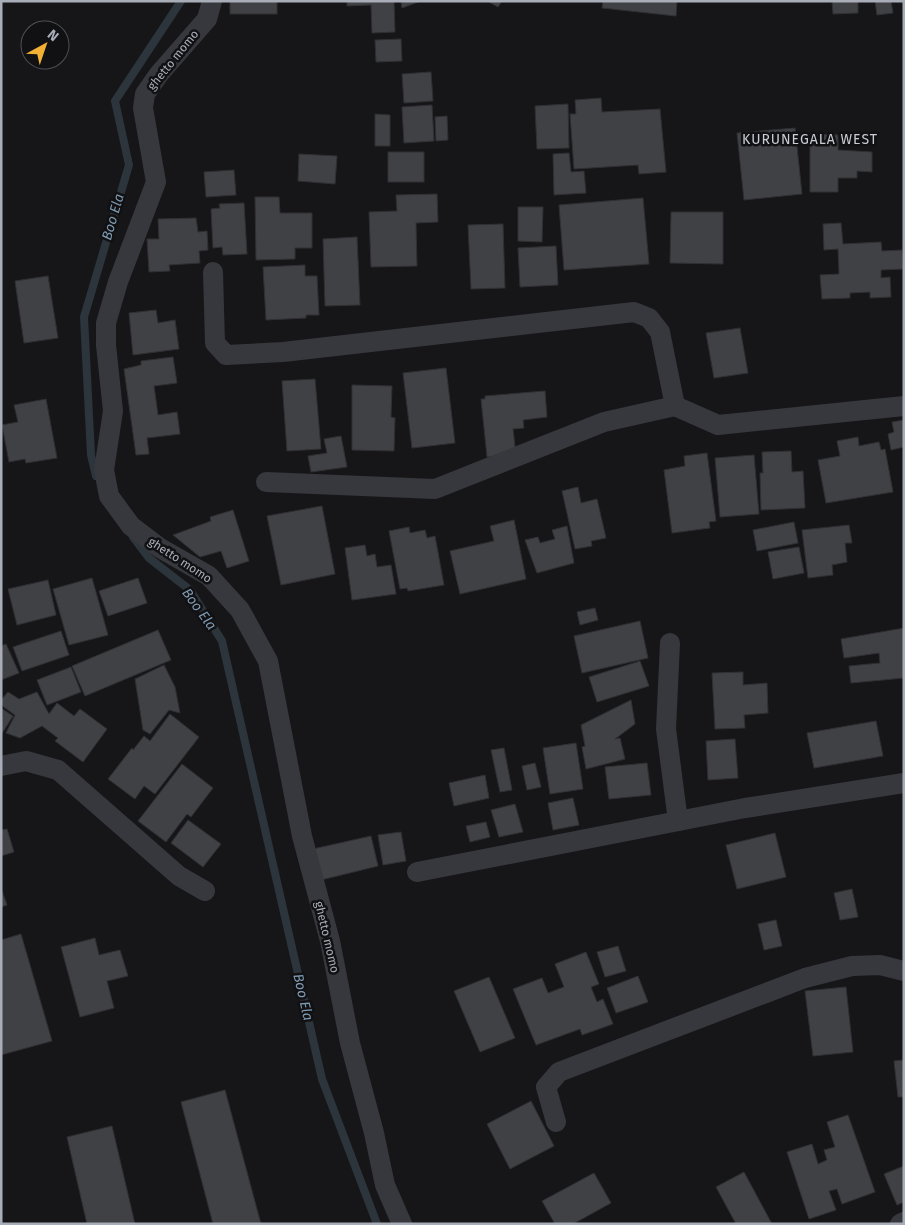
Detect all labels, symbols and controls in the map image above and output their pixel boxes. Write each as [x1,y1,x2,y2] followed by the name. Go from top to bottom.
[20,20,70,70] north arrow
[44,26,62,45] text: N
[145,27,201,93] street label: ghetto momo
[742,131,878,148] district label: KURUNEGALA WEST
[98,192,128,242] water label: Boo Ela
[146,534,214,586] street label: ghetto momo
[178,585,220,633] water label: Boo Ela
[312,900,342,974] street label: ghetto momo
[289,972,317,1022] water label: Boo Ela

